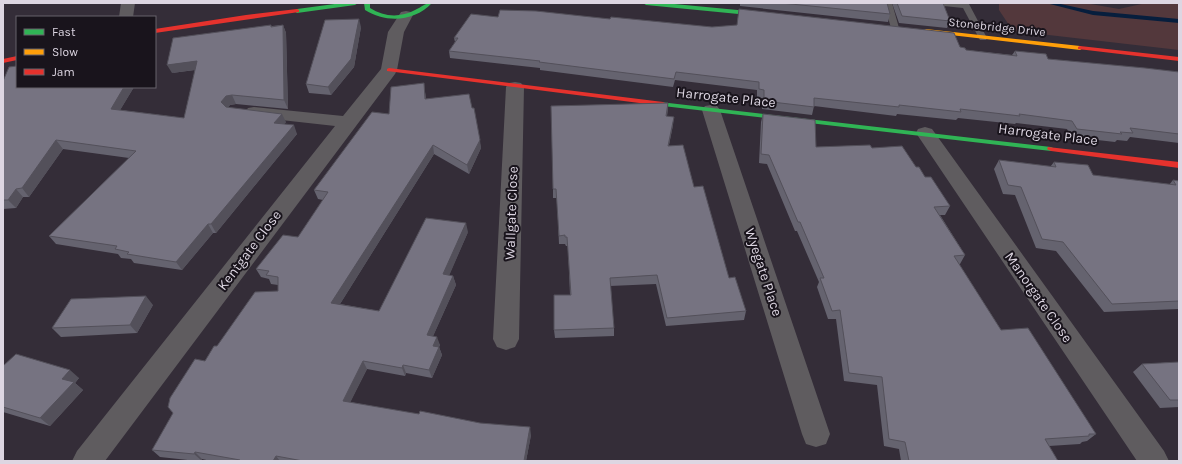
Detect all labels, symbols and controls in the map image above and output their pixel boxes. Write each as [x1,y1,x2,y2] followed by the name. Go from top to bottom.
[948,15,1046,39] street label: Stonebridge Drive
[16,16,156,88] legend
[52,25,76,39] text: Fast
[52,45,78,59] text: Slow
[52,65,75,79] text: Jam
[675,84,777,111] street label: Harrogate Place
[997,120,1099,149] street label: Harrogate Place
[501,166,522,260] street label: Wallgate Close
[214,207,285,294] street label: Kentgate Close
[741,226,786,318] street label: Wyegate Place
[1001,249,1076,346] street label: Manorgate Close

